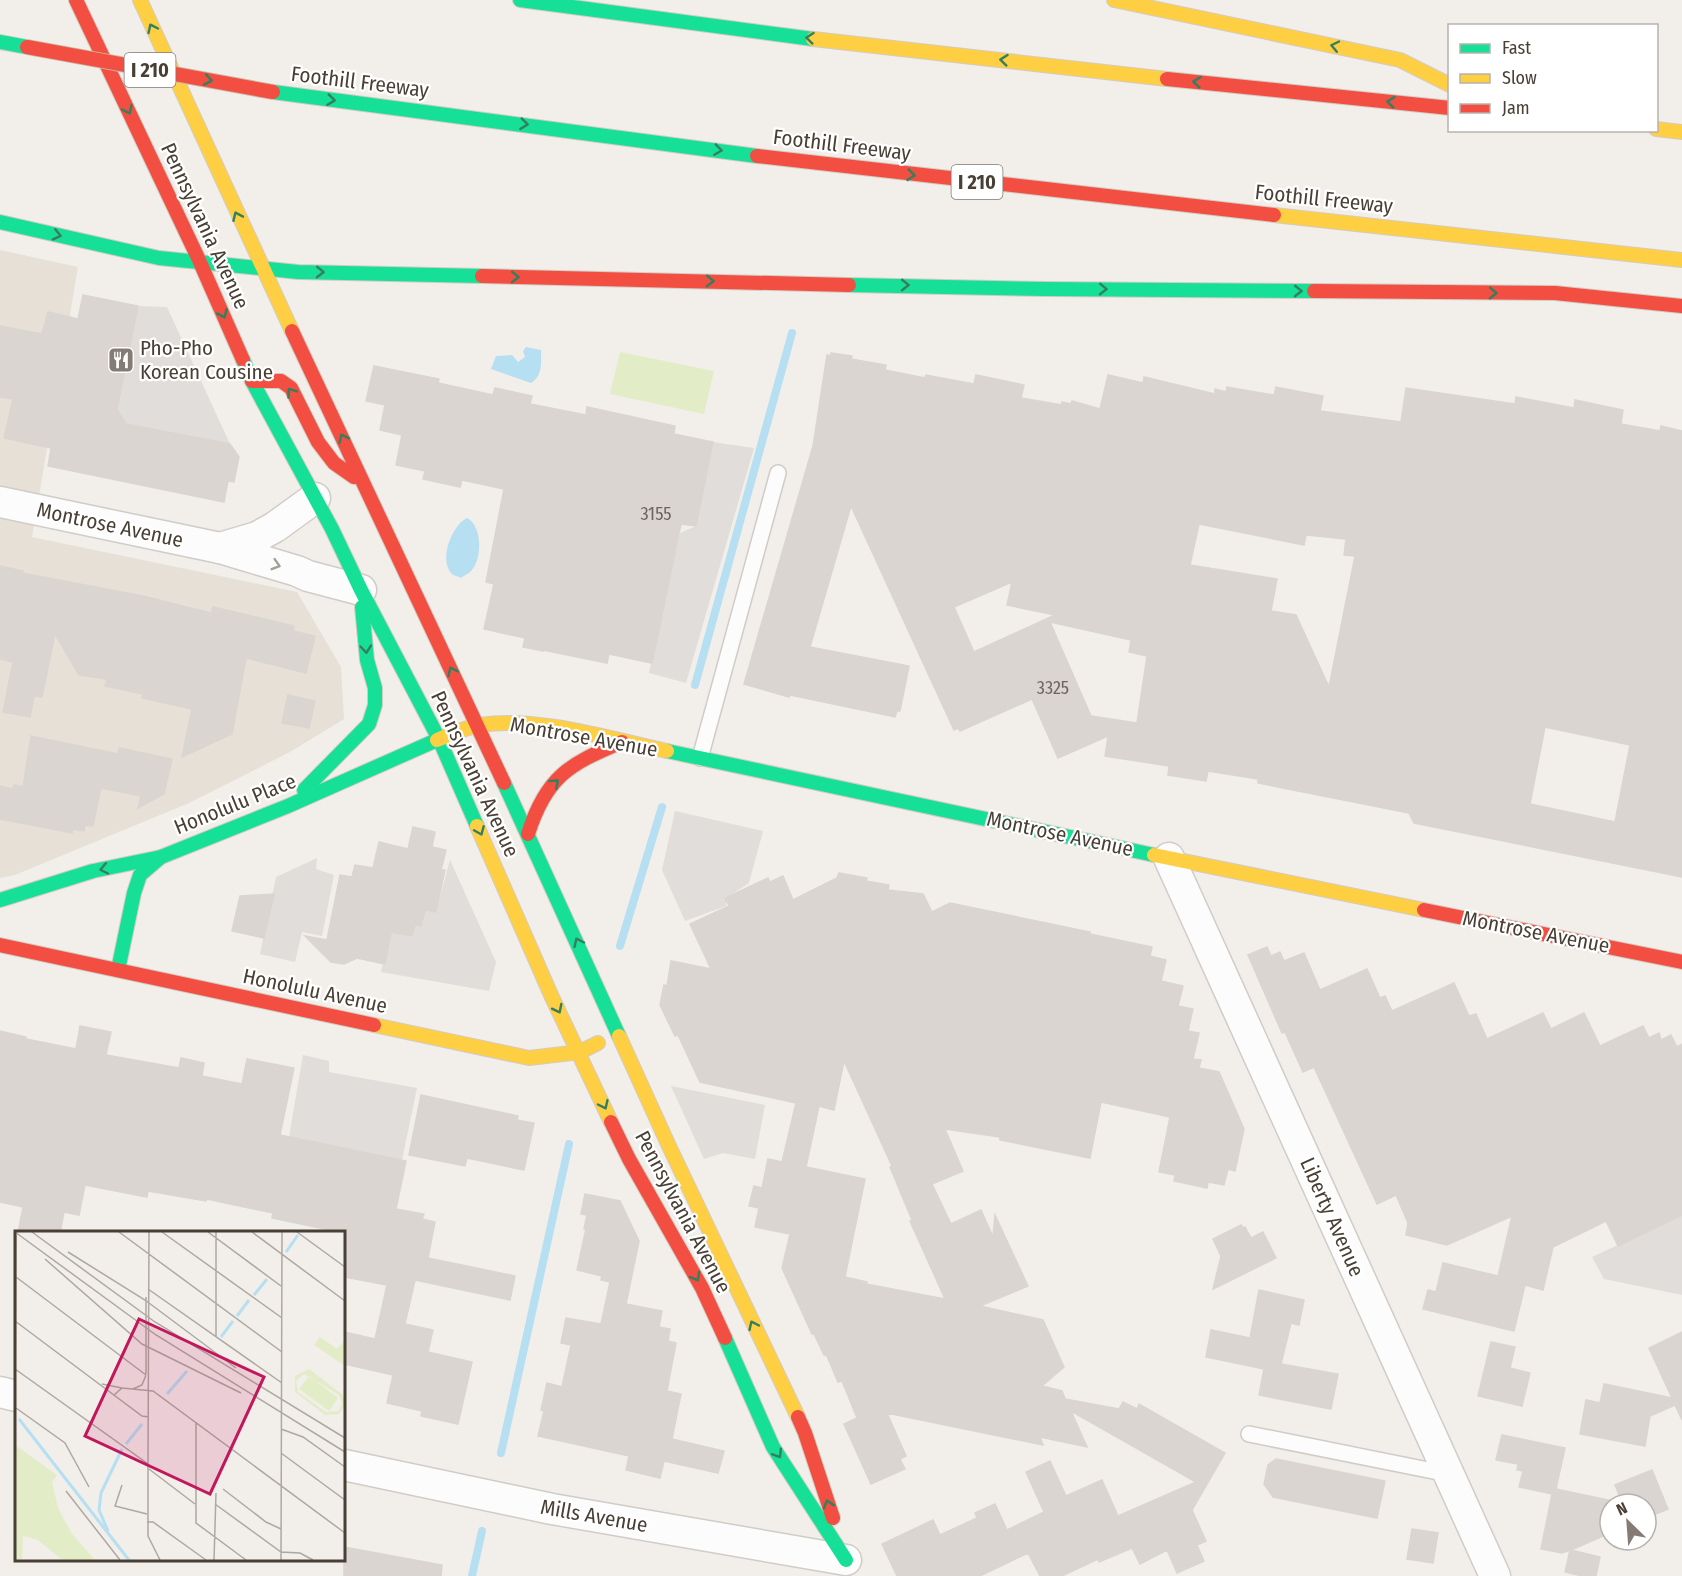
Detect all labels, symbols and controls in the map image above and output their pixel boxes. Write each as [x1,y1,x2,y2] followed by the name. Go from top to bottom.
[148,23,160,34] one-way arrow
[1448,24,1658,132] legend
[805,32,814,45] one-way arrow
[1502,37,1531,59] text: Fast
[1331,41,1341,54] one-way arrow
[124,53,176,87] road number: I 210
[999,54,1008,67] one-way arrow
[290,61,431,103] street label: Foothill Freeway
[1502,67,1537,89] text: Slow
[203,73,213,86] one-way arrow
[1193,76,1202,88] one-way arrow
[326,93,335,105] one-way arrow
[1387,96,1396,109] one-way arrow
[1502,97,1530,119] text: Jam
[120,103,132,114] one-way arrow
[520,118,529,130] one-way arrow
[772,124,913,166] street label: Foothill Freeway
[155,139,255,313] street label: Pennsylvania Avenue
[713,143,722,155] one-way arrow
[952,165,1002,199] road number: I 210
[906,168,916,180] one-way arrow
[1254,179,1395,219] street label: Foothill Freeway
[233,211,245,222] one-way arrow
[52,228,62,241] one-way arrow
[315,266,324,278] one-way arrow
[510,270,519,283] one-way arrow
[705,275,714,287] one-way arrow
[900,279,909,292] one-way arrow
[1099,283,1108,295] one-way arrow
[1294,285,1303,297] one-way arrow
[1489,287,1498,299] one-way arrow
[216,308,228,319] one-way arrow
[140,335,273,385] place label: Pho-Pho Korean Cousine
[106,345,136,375] restaurant icon: Pho-Pho Korean Cousine
[287,388,298,399] one-way arrow
[338,433,350,444] one-way arrow
[34,497,186,553] street label: Montrose Avenue
[640,503,672,525] house number: 3155
[270,558,281,570] one-way arrow
[359,644,372,653] one-way arrow
[448,667,460,678] one-way arrow
[1037,677,1069,699] house number: 3325
[425,687,525,861] street label: Pennsylvania Avenue
[508,711,660,763] street label: Montrose Avenue
[170,768,300,840] street label: Honolulu Place
[548,779,559,790] one-way arrow
[984,806,1136,862] street label: Montrose Avenue
[473,824,485,835] one-way arrow
[99,862,109,875] one-way arrow
[1460,905,1612,959] street label: Montrose Avenue
[573,938,585,949] one-way arrow
[240,963,390,1019] street label: Honolulu Avenue
[551,1003,562,1014] one-way arrow
[597,1098,609,1109] one-way arrow
[629,1126,737,1298] street label: Pennsylvania Avenue
[1294,1153,1370,1281] street label: Liberty Avenue
[15,1231,345,1561] inset map
[689,1271,700,1281] one-way arrow
[749,1320,761,1331] one-way arrow
[770,1448,782,1458] one-way arrow
[1598,1492,1658,1552] north arrow
[538,1494,650,1538] street label: Mills Avenue
[1614,1498,1630,1519] text: N
[823,1499,835,1510] one-way arrow

